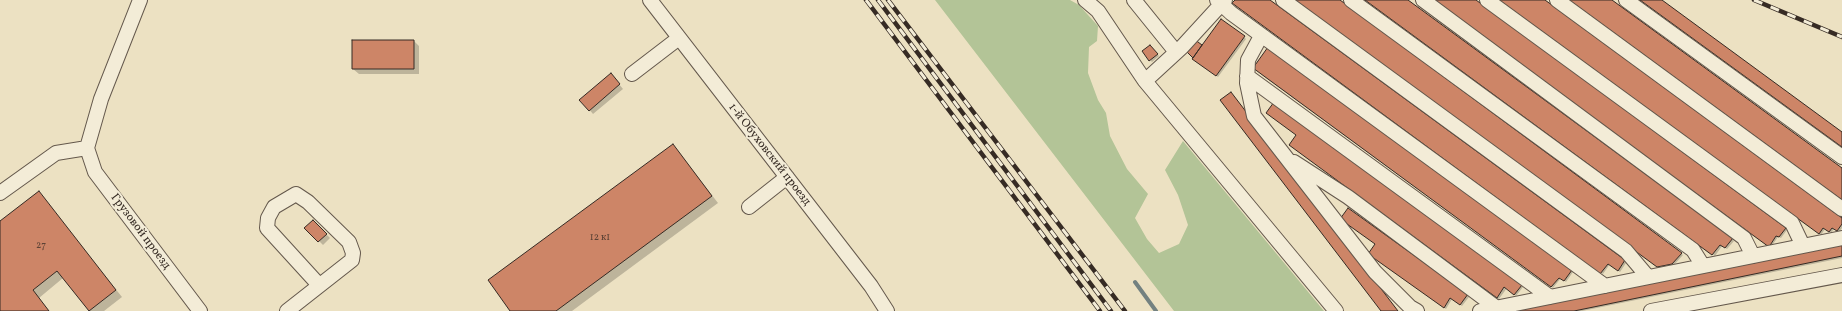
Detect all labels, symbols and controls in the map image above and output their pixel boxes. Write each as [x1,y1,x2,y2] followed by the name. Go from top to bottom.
[725,101,813,209] street label: 1-й Обуховский проезд
[107,191,173,273] street label: Грузовой проезд
[590,232,610,244] house number: 12 к1
[36,240,46,252] house number: 27

